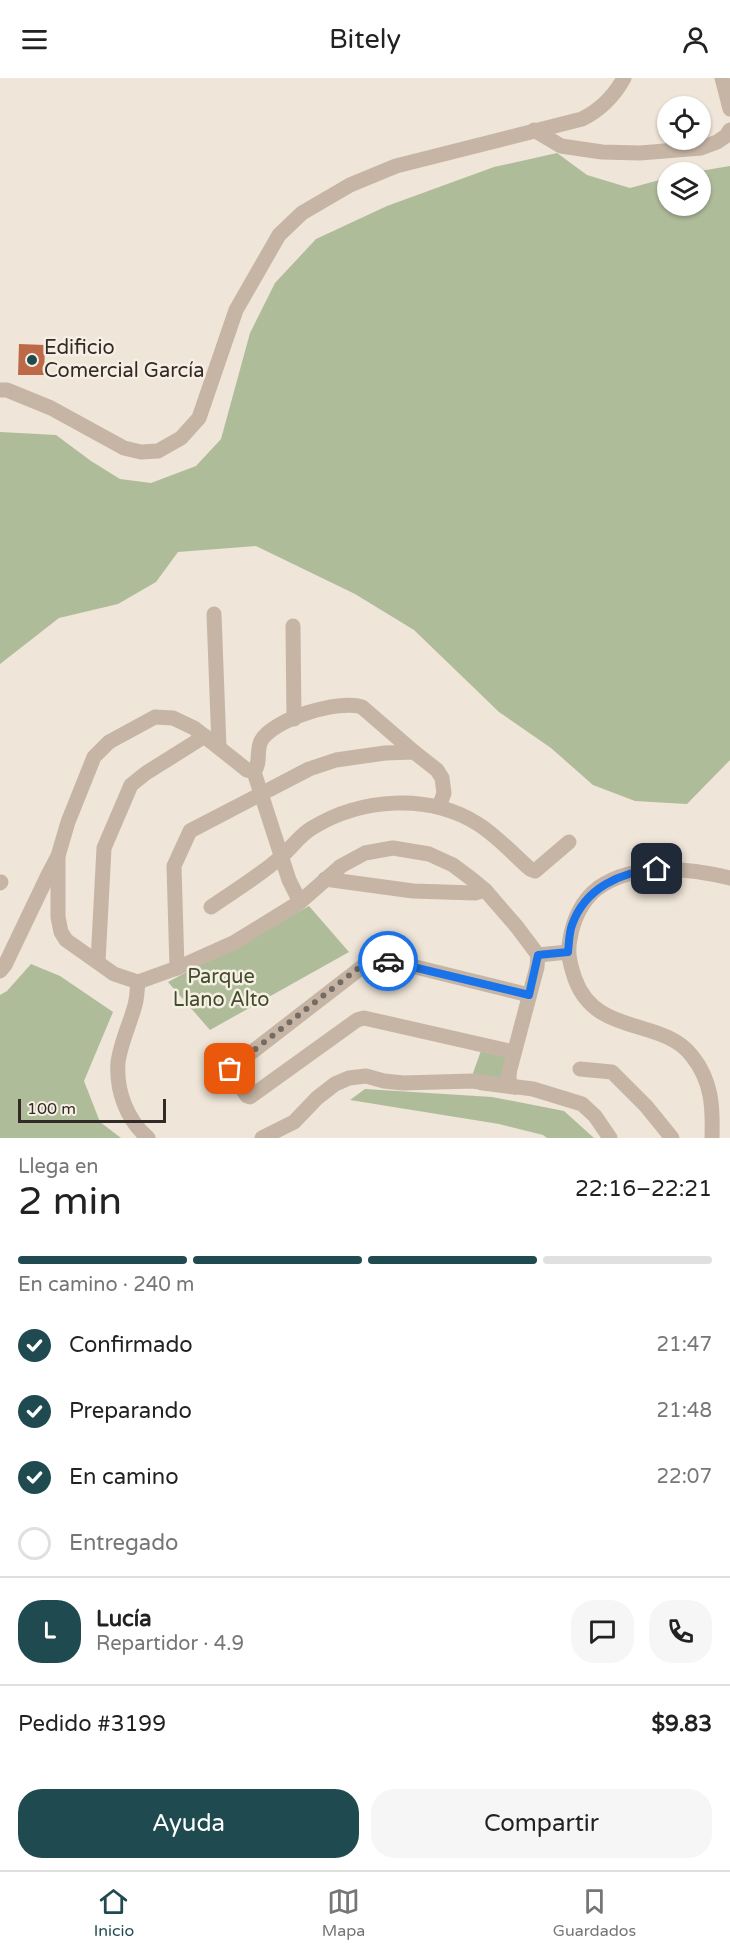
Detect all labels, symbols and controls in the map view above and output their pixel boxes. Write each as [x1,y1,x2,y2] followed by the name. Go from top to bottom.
[18,23,51,56] icon: menu
[329,23,401,56] text: Bitely
[679,23,712,56] icon: person
[657,96,711,216] map controls
[657,96,711,150] button: locate
[657,162,711,216] button: layers
[44,336,204,383] place label: Edificio Comercial García
[25,353,39,367] marker: Edificio Comercial García
[631,843,682,894] pin
[640,852,673,885] icon: home
[358,931,418,991] courier
[372,945,405,978] icon: car
[173,965,269,1012] park label: Parque Llano Alto
[204,1043,255,1094] pin
[213,1052,246,1085] icon: bag
[18,1096,166,1124] scale bar
[27,1099,76,1119] text: 100 m
[18,1155,98,1179] text: Llega en
[575,1176,712,1202] text: 22:16–22:21
[18,1178,122,1225] text: 2 min
[18,1273,194,1297] text: En camino · 240 m
[18,1329,51,1362] icon: check
[69,1332,193,1358] text: Confirmado
[657,1333,712,1357] text: 21:47
[18,1395,51,1428] icon: check
[69,1398,192,1424] text: Preparando
[657,1399,712,1423] text: 21:48
[18,1461,51,1494] icon: check
[69,1464,179,1490] text: En camino
[657,1465,712,1489] text: 22:07
[69,1530,178,1556] text: Entregado
[571,1600,634,1663] button: chat
[649,1600,712,1663] button: phone
[96,1606,152,1632] text: Lucía
[43,1618,56,1644] text: L
[96,1632,244,1656] text: Repartidor · 4.9
[18,1711,166,1737] text: Pedido #3199
[651,1711,712,1737] text: $9.83
[18,1789,359,1858] button: Ayuda
[371,1789,712,1858] button: Compartir
[94,1885,134,1941] tab: Inicio
[322,1885,365,1941] tab: Mapa
[553,1885,636,1941] tab: Guardados

